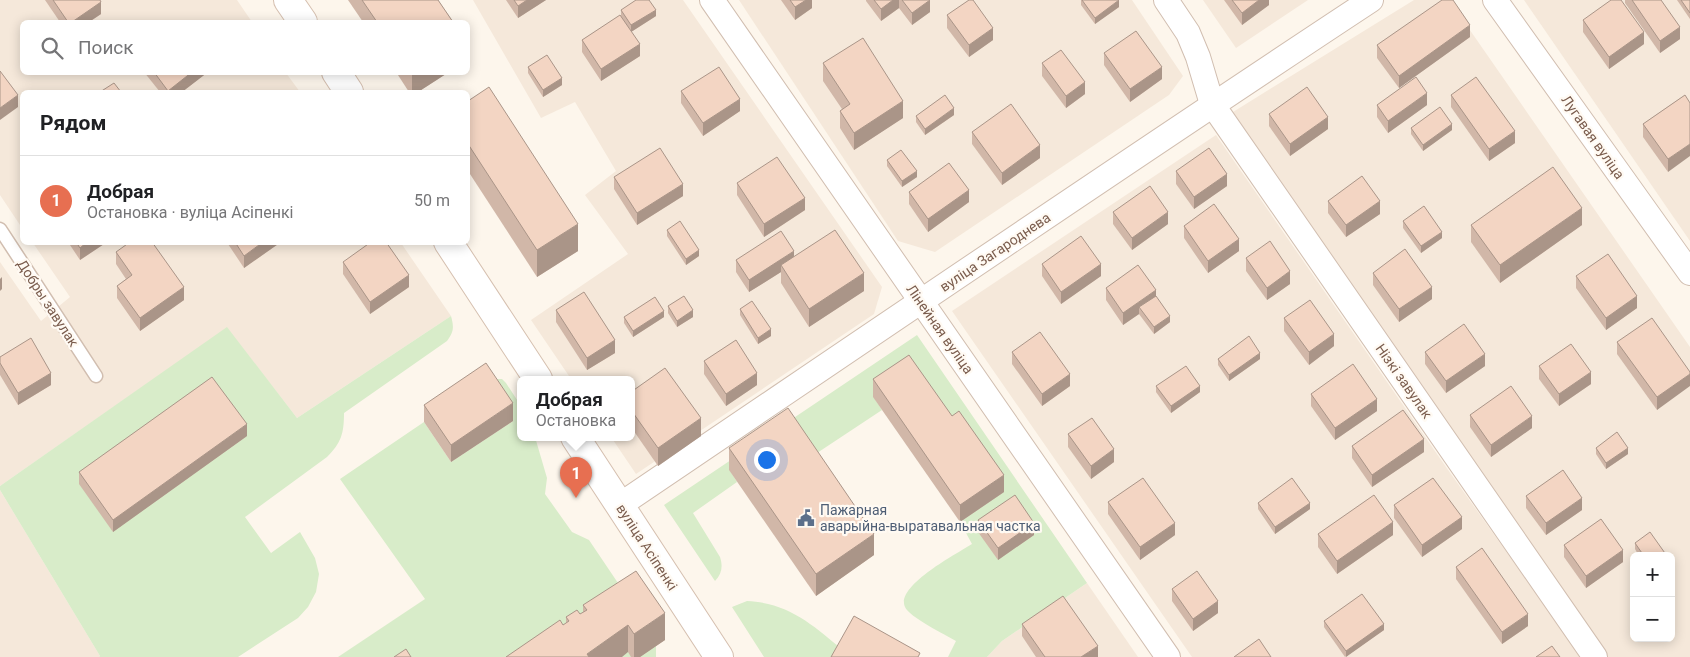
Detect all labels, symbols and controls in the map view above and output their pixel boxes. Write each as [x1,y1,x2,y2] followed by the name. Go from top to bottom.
[20,20,470,75] search box
[38,34,66,62] icon: search
[78,36,134,59] text: Поиск
[1558,92,1628,182] street label: Лугавая вуліца
[40,111,106,135] text: Рядом
[87,180,154,203] text: Добрая
[51,191,61,210] text: 1
[414,191,450,210] text: 50 m
[87,203,293,222] text: Остановка · вуліца Асіпенкі
[937,209,1053,295] street label: вуліца Загароднева
[14,256,82,350] street label: Добры завулак
[903,281,977,377] street label: Лінейная вуліца
[1372,341,1436,422] street label: Нізкі завулак
[517,376,635,441] popup
[536,388,603,411] text: Добрая
[536,411,616,430] text: Остановка
[754,447,780,473] your location
[560,457,592,498] pin: 1
[613,501,681,593] street label: вуліца Асіпенкі
[820,502,1041,534] place label: Пажарная аварыйна-выратавальная частка
[796,508,816,528] public building icon: Пажарная аварыйна-выратавальная частка
[1630,552,1675,642] map controls
[1630,552,1675,597] button: +
[1630,597,1675,642] button: −

